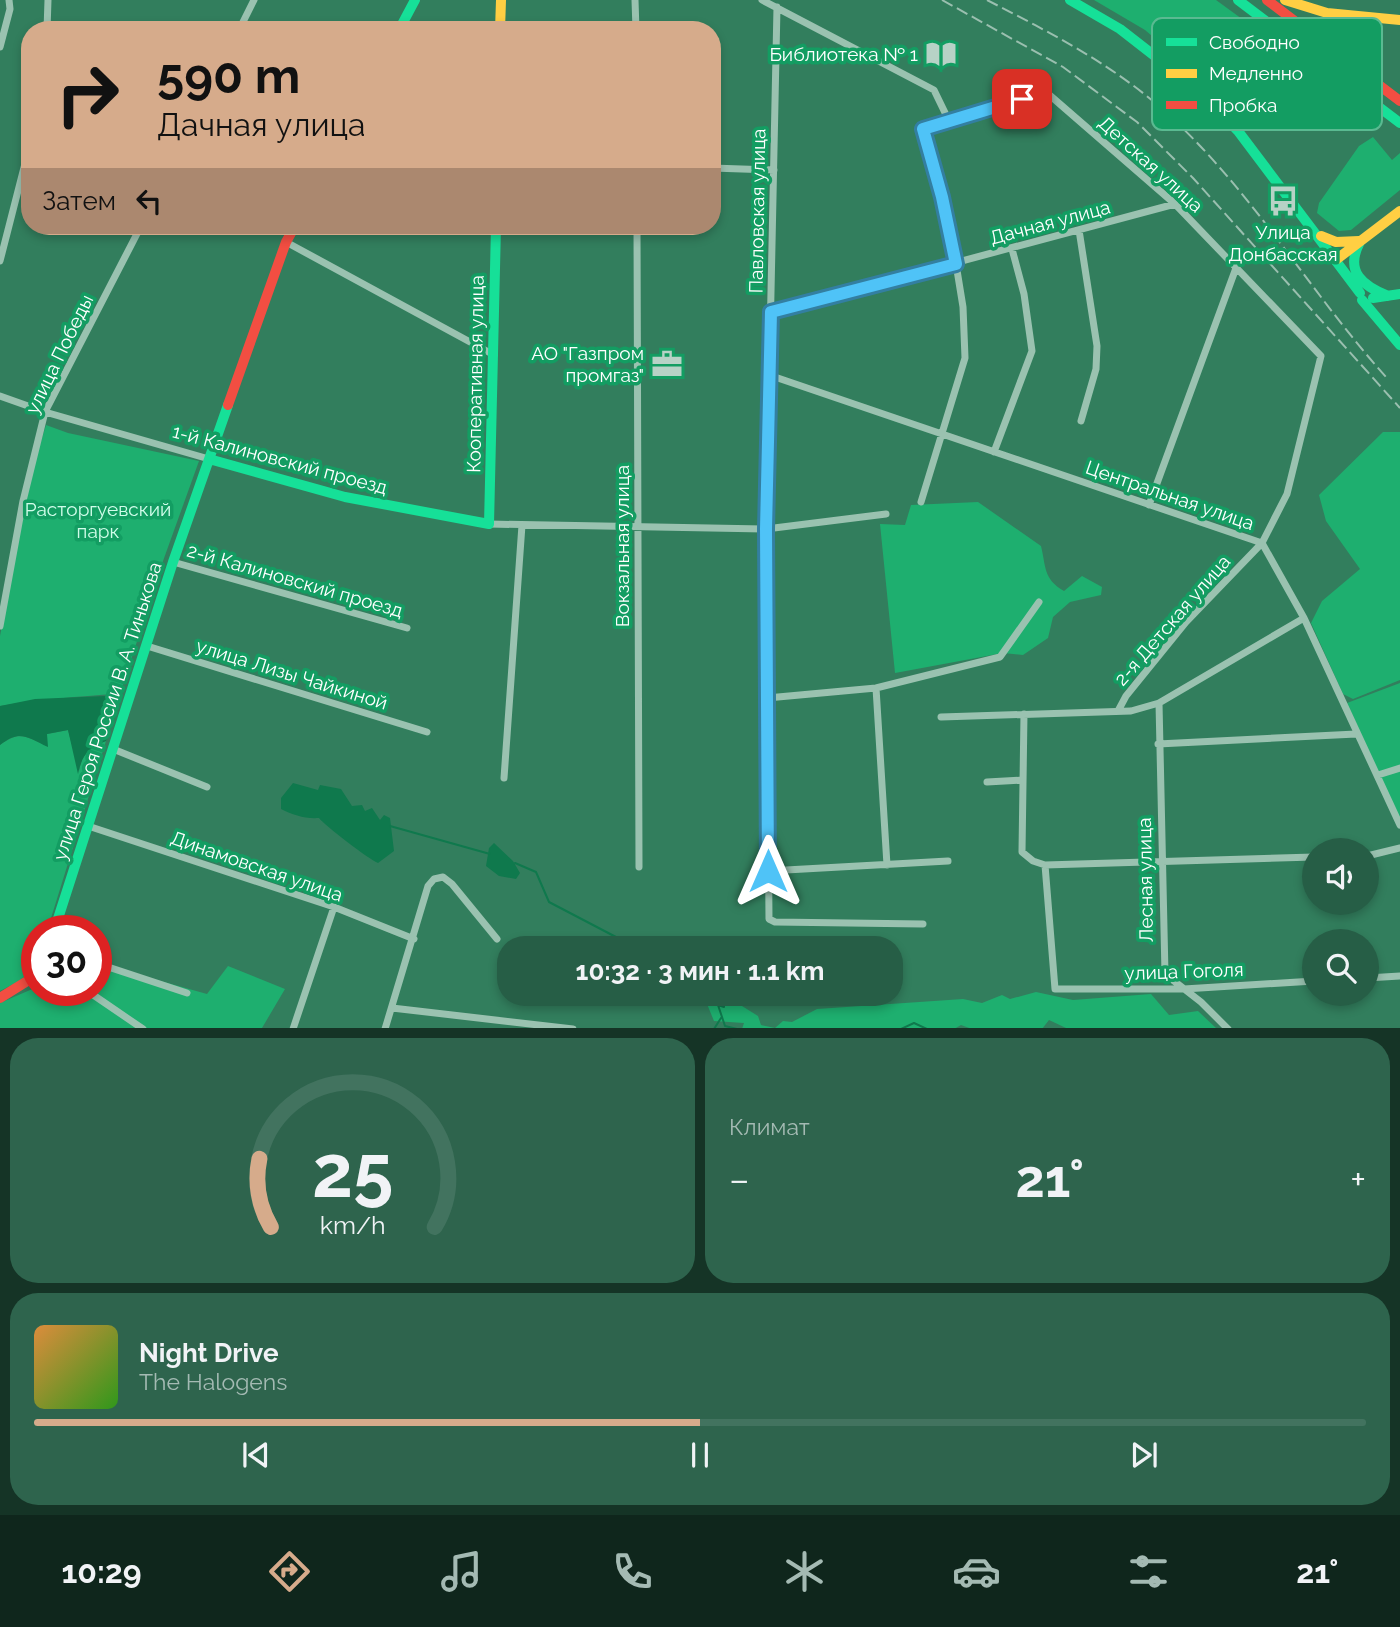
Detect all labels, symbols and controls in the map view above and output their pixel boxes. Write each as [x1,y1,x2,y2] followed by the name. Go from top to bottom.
[1152,18,1382,130] legend
[1209,31,1300,53] text: Свободно
[924,37,958,71] library icon: Библиотека № 1
[769,43,918,65] place label: Библиотека № 1
[157,47,300,104] text: 590 m
[42,49,133,140] icon: right
[1209,62,1303,84] text: Медленно
[992,69,1052,129] pin
[1003,80,1041,118] icon: arrive
[1209,94,1277,116] text: Пробка
[157,106,365,143] text: Дачная улица
[1094,111,1208,217] street label: Детская улица
[745,128,769,294] street label: Павловская улица
[130,182,168,220] icon: left
[1266,184,1300,218] bus stop icon: Улица Донбасская
[42,186,116,216] text: Затем
[987,195,1113,249] street label: Дачная улица
[1228,221,1338,265] place label: Улица Донбасская
[462,275,488,473] street label: Кооперативная улица
[21,291,97,417] street label: улица Победы
[531,342,644,386] place label: АО "Газпром промгаз"
[650,347,684,381] office icon: АО "Газпром промгаз"
[170,420,390,498] street label: 1-й Калиновский проезд
[1083,456,1257,534] street label: Центральная улица
[611,465,633,627] street label: Вокзальная улица
[25,498,171,542] park label: Расторгуевский парк
[185,539,405,621] street label: 2-й Калиновский проезд
[1109,550,1235,690] street label: 2-я Детская улица
[48,559,166,863] street label: улица Героя России В. А. Тинькова
[194,634,390,714] street label: улица Лизы Чайкиной
[1133,817,1157,943] street label: Лесная улица
[168,826,346,906] street label: Динамовская улица
[731,834,805,908] position arrow
[1302,838,1379,1006] map controls
[1302,838,1379,915] button: sound
[21,915,112,1006] speed limit sign: 30
[1302,929,1379,1006] button: search
[576,956,824,986] text: 10:32 · 3 мин · 1.1 km
[1124,958,1244,984] street label: улица Гоголя
[729,1113,810,1140] text: Климат
[312,1129,393,1214] text: 25
[1016,1148,1084,1209] text: 21°
[729,1157,749,1202] text: −
[1350,1157,1366,1202] text: +
[320,1209,385,1239] text: km/h
[139,1338,278,1368] text: Night Drive
[139,1368,287,1395] text: The Halogens
[237,1436,275,1474] icon: previous
[681,1436,719,1474] icon: pause
[1125,1436,1163,1474] icon: next
[265,1547,314,1596] icon: directions
[437,1547,486,1596] icon: music
[608,1547,657,1596] icon: phone
[780,1547,829,1596] icon: climate
[952,1547,1001,1596] icon: car
[1124,1547,1173,1596] icon: filters
[61,1553,142,1590] text: 10:29
[1296,1553,1338,1590] text: 21°

